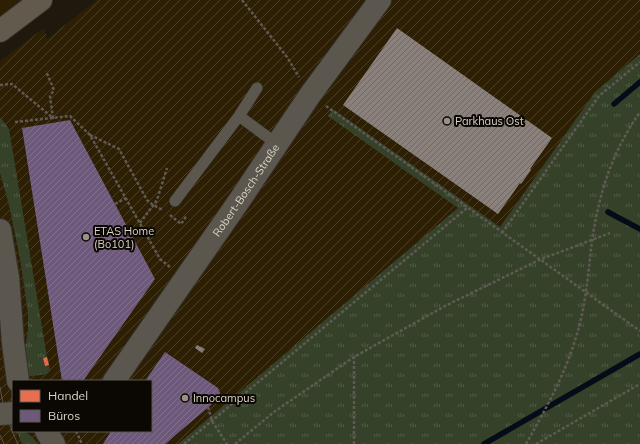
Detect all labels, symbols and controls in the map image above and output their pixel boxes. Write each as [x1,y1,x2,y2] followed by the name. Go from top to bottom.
[455,114,524,128] place label: Parkhaus Ost
[442,116,452,126] marker: Parkhaus Ost
[209,141,282,239] street label: Robert-Bosch-Straße
[94,224,154,251] place label: ETAS Home (Bo101)
[81,232,91,242] marker: ETAS Home (Bo101)
[12,380,152,432] legend
[48,388,88,403] text: Handel
[193,391,255,405] place label: Innocampus
[180,393,190,403] marker: Innocampus
[48,408,80,423] text: Büros

